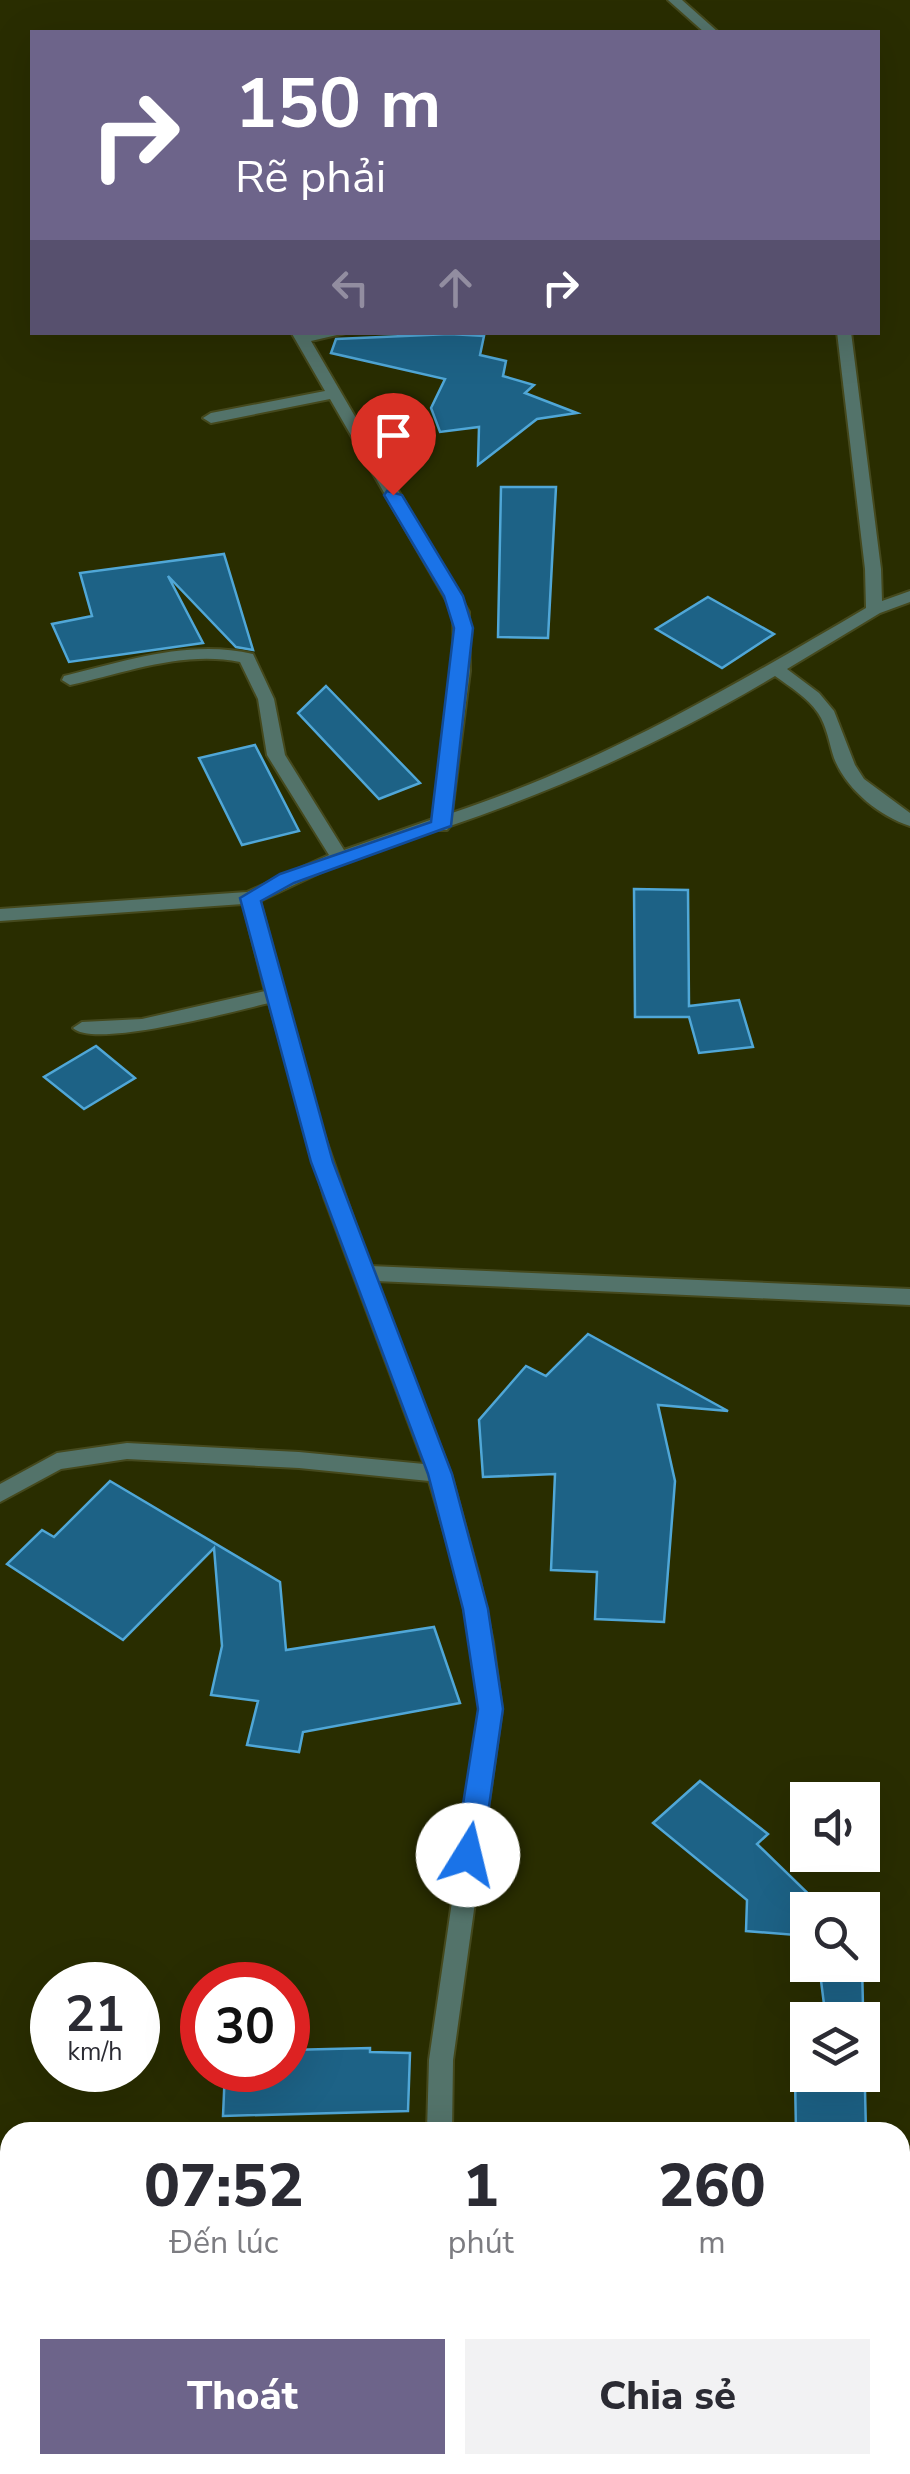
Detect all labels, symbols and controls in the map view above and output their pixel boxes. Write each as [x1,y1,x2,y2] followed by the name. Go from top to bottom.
[235,56,441,152] text: 150 m
[70,70,200,200] icon: right
[235,147,386,208] text: Rẽ phải
[323,260,378,315] icon: left
[428,260,483,315] icon: ahead
[533,260,588,315] icon: right
[351,393,436,496] pin
[366,408,421,463] icon: arrive
[790,1782,880,2092] map controls
[790,1782,880,1872] button: sound
[416,1803,520,1907] position arrow
[790,1892,880,1982] button: search
[180,1962,310,2092] speed limit sign: 30
[65,1980,125,2049] text: 21
[790,2002,880,2092] button: layers
[67,2035,123,2069] text: km/h
[144,2145,304,2227] text: 07:52
[463,2145,499,2227] text: 1
[658,2145,766,2227] text: 260
[169,2221,279,2264] text: Đến lúc
[448,2221,514,2264] text: phút
[698,2221,726,2264] text: m
[40,2339,445,2454] button: Thoát
[465,2339,870,2454] button: Chia sẻ

